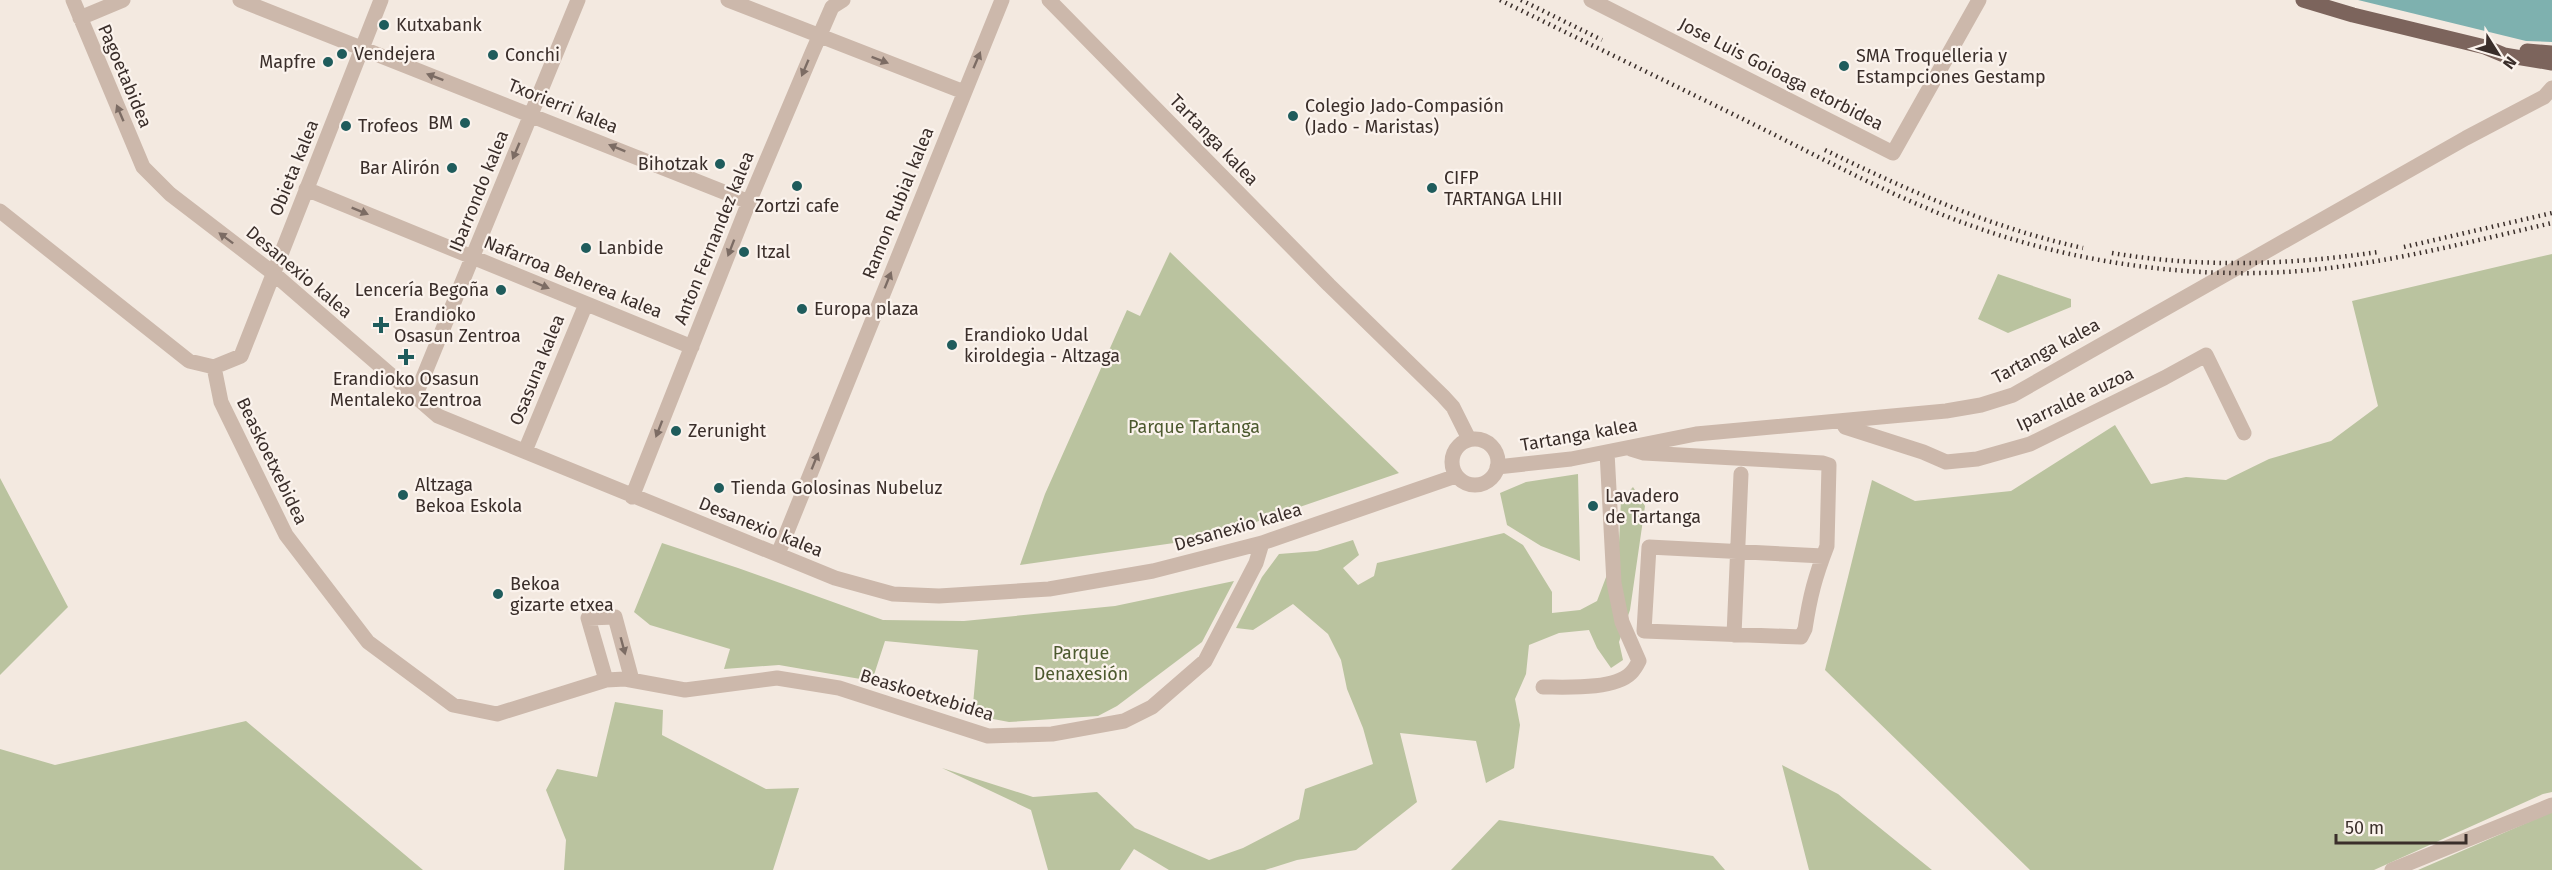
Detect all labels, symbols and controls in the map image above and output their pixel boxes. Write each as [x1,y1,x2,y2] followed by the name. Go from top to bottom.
[1675,13,1887,135] street label: Jose Luis Goioaga etorbidea
[396,14,483,36] place label: Kutxabank
[377,18,391,32] marker: Kutxabank
[93,21,157,131] street label: Pagoetabidea
[2468,24,2528,84] north arrow
[354,43,435,65] place label: Vendejera
[505,44,560,66] place label: Conchi
[1856,45,2046,88] place label: SMA Troquelleria y Estampciones Gestamp
[335,47,349,61] marker: Vendejera
[486,48,500,62] marker: Conchi
[259,51,316,73] place label: Mapfre
[973,51,982,69] one-way arrow
[2499,53,2520,73] text: N
[321,55,335,69] marker: Mapfre
[871,56,889,65] one-way arrow
[800,59,809,77] one-way arrow
[1837,59,1851,73] marker: SMA Troquelleria y Estampciones Gestamp
[426,72,444,81] one-way arrow
[505,74,621,138] street label: Txorierri kalea
[1165,90,1263,190] street label: Tartanga kalea
[1305,95,1504,138] place label: Colegio Jado-Compasión (Jado - Maristas)
[115,104,124,122] one-way arrow
[1286,109,1300,123] marker: Colegio Jado-Compasión (Jado - Maristas)
[428,112,453,134] place label: BM
[358,115,418,137] place label: Trofeos
[458,116,472,130] marker: BM
[265,117,323,219] street label: Obieta kalea
[339,119,353,133] marker: Trofeos
[858,124,938,282] street label: Ramon Rubial kalea
[445,127,513,255] street label: Ibarrondo kalea
[511,142,520,160] one-way arrow
[607,143,625,153] one-way arrow
[669,148,759,328] street label: Anton Fernandez kalea
[638,153,709,175] place label: Bihotzak
[359,157,440,179] place label: Bar Alirón
[713,157,727,171] marker: Bihotzak
[445,161,459,175] marker: Bar Alirón
[1444,167,1563,210] place label: CIFP TARTANGA LHII
[790,179,804,193] marker: Zortzi cafe
[1425,181,1439,195] marker: CIFP TARTANGA LHII
[755,195,839,217] place label: Zortzi cafe
[352,206,370,216] one-way arrow
[241,221,357,323] street label: Desanexio kalea
[480,231,666,323] street label: Nafarroa Beherea kalea
[219,232,234,244] one-way arrow
[598,237,663,259] place label: Lanbide
[725,239,735,257] one-way arrow
[579,241,593,255] marker: Lanbide
[756,241,790,263] place label: Itzal
[737,245,751,259] marker: Itzal
[883,270,893,288] one-way arrow
[355,279,489,301] place label: Lencería Begoña
[532,281,549,290] one-way arrow
[494,283,508,297] marker: Lencería Begoña
[814,298,919,320] place label: Europa plaza
[795,302,809,316] marker: Europa plaza
[394,304,521,347] place label: Erandioko Osasun Zentroa
[505,311,569,429] street label: Osasuna kalea
[1988,313,2104,389] street label: Tartanga kalea
[372,316,390,334] marker: Erandioko Osasun Zentroa
[964,324,1120,367] place label: Erandioko Udal kiroldegia - Altzaga
[945,338,959,352] marker: Erandioko Udal kiroldegia - Altzaga
[397,348,415,366] marker: Erandioko Osasun Mentaleko Zentroa
[2013,362,2137,436] street label: Iparralde auzoa
[330,368,482,411] place label: Erandioko Osasun Mentaleko Zentroa
[232,394,312,528] street label: Beaskoetxebidea
[1519,414,1639,456] street label: Tartanga kalea
[1128,416,1260,438] park label: Parque Tartanga
[688,420,767,442] place label: Zerunight
[654,421,664,439] one-way arrow
[669,424,683,438] marker: Zerunight
[810,451,820,469] one-way arrow
[415,474,522,517] place label: Altzaga Bekoa Eskola
[731,477,942,499] place label: Tienda Golosinas Nubeluz
[712,481,726,495] marker: Tienda Golosinas Nubeluz
[1605,485,1701,528] place label: Lavadero de Tartanga
[396,488,410,502] marker: Altzaga Bekoa Eskola
[696,492,826,562] street label: Desanexio kalea
[1172,498,1304,556] street label: Desanexio kalea
[1586,499,1600,513] marker: Lavadero de Tartanga
[510,573,614,616] place label: Bekoa gizarte etxea
[491,587,505,601] marker: Bekoa gizarte etxea
[619,637,628,655] one-way arrow
[1034,642,1128,685] park label: Parque Denaxesión
[857,664,997,726] street label: Beaskoetxebidea
[2336,807,2466,845] scale bar
[2345,817,2384,839] text: 50 m

